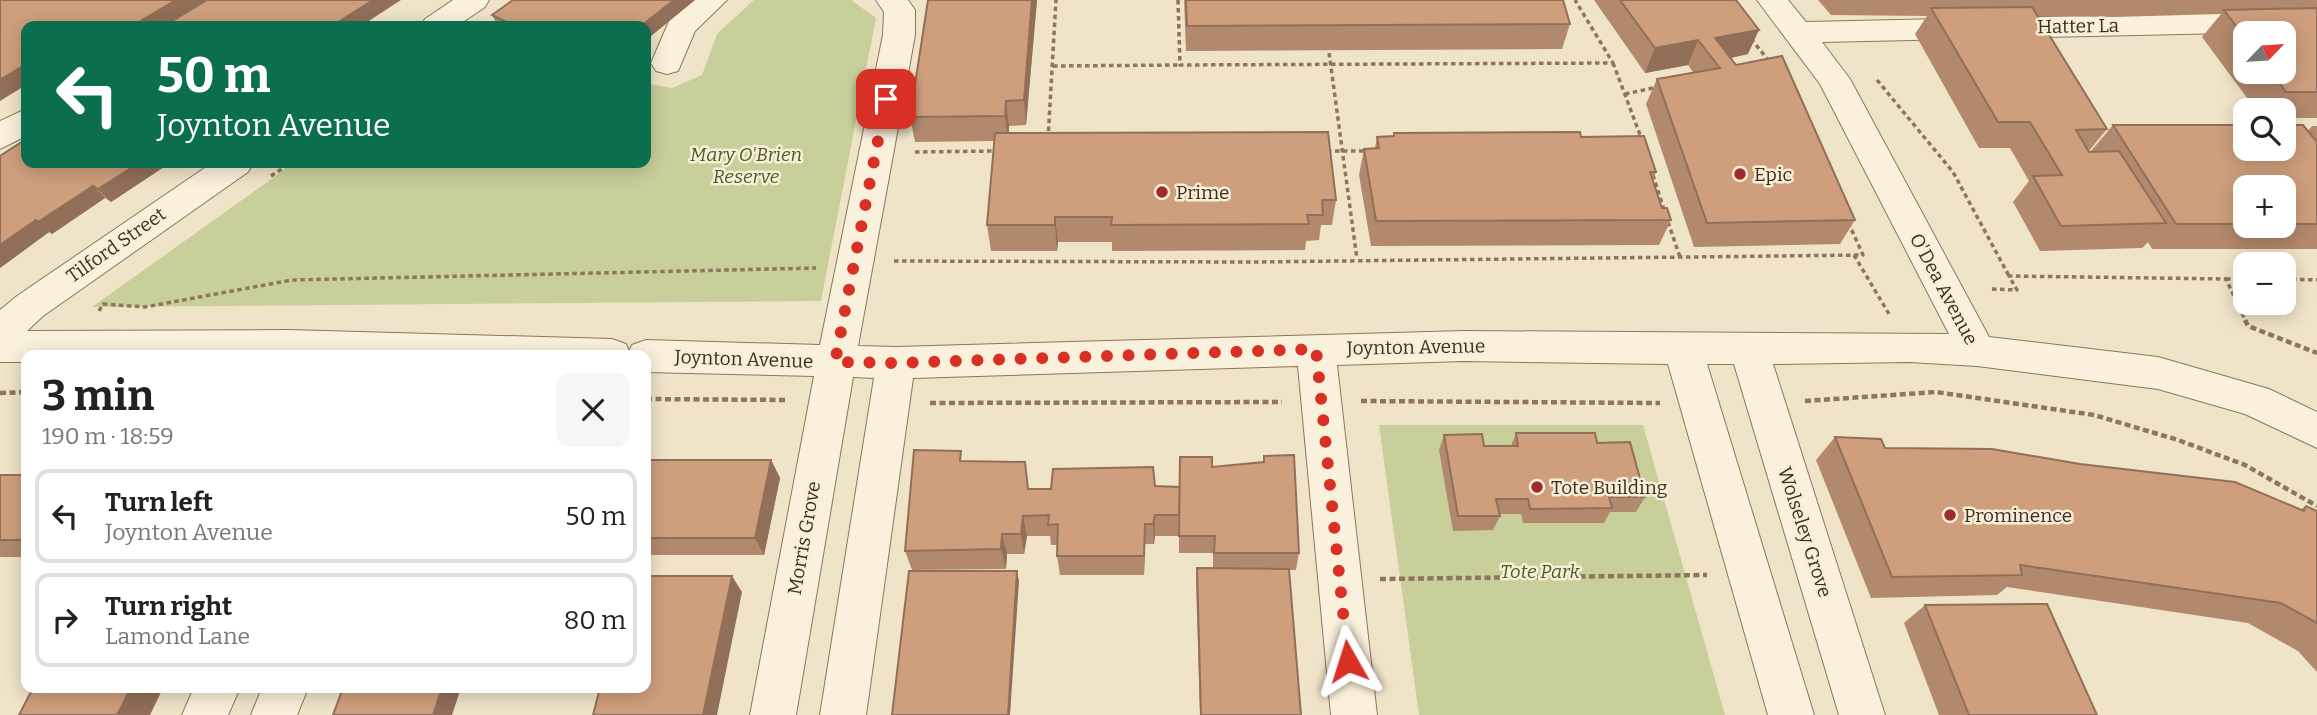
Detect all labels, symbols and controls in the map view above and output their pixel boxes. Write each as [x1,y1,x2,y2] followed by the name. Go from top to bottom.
[2037,14,2120,38] street label: Hatter La
[2233,21,2296,84] north arrow
[2233,21,2296,315] map controls
[157,46,270,105] text: 50 m
[42,49,133,140] icon: left
[856,69,916,129] pin
[867,80,905,118] icon: arrive
[2233,98,2296,161] button: search
[157,106,391,144] text: Joynton Avenue
[690,143,802,188] park label: Mary O'Brien Reserve
[1754,163,1793,186] place label: Epic
[1732,166,1748,182] marker: Epic
[2233,175,2296,238] button: +
[1176,181,1229,204] place label: Prime
[1154,184,1170,200] marker: Prime
[62,202,170,288] street label: Tilford Street
[1905,229,1983,349] street label: O'Dea Avenue
[2233,252,2296,315] button: −
[1345,334,1486,360] street label: Joynton Avenue
[673,345,814,373] street label: Joynton Avenue
[42,371,154,421] text: 3 min
[556,373,630,447] button: close
[42,422,174,450] text: 190 m · 18:59
[1773,464,1837,600] street label: Wolseley Grove
[1551,476,1668,499] place label: Tote Building
[783,479,825,597] street label: Morris Grove
[1529,479,1545,495] marker: Tote Building
[105,487,213,518] text: Turn left
[46,497,84,535] icon: left
[565,501,626,532] text: 50 m
[1964,504,2072,527] place label: Prominence
[1942,507,1958,523] marker: Prominence
[105,518,273,546] text: Joynton Avenue
[1500,560,1581,583] park label: Tote Park
[105,591,232,622] text: Turn right
[46,601,84,639] icon: right
[564,605,626,636] text: 80 m
[105,622,250,650] text: Lamond Lane
[1311,624,1385,698] position arrow

